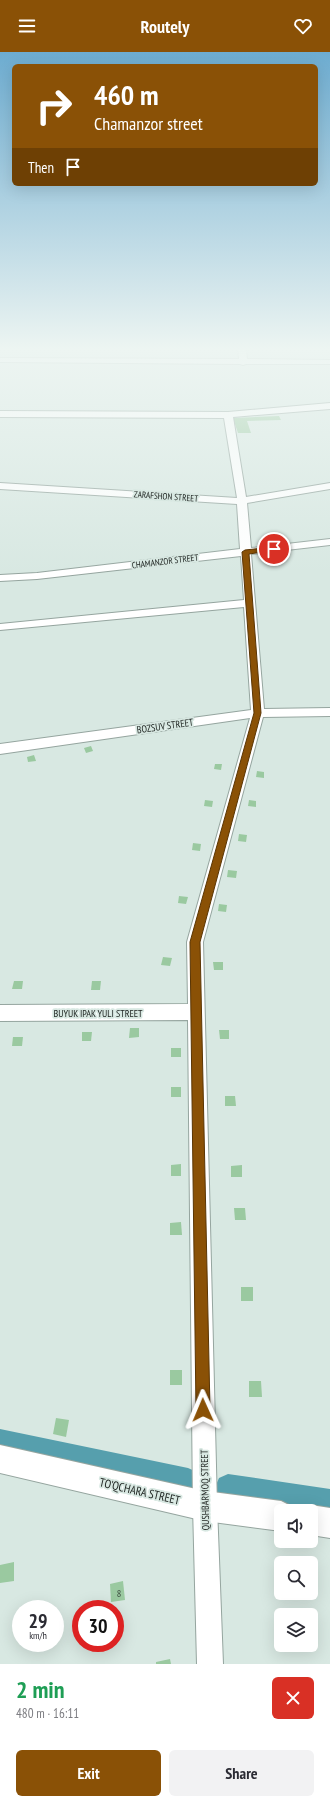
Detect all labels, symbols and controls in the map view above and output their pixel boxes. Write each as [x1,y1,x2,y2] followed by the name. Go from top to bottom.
[16,15,38,37] icon: menu
[141,15,189,38] text: Routely
[292,15,314,37] icon: heart
[94,76,158,113] text: 460 m
[28,80,80,132] icon: right
[94,112,203,135] text: Chamanzor street
[62,156,84,178] icon: arrive
[28,158,54,177] text: Then
[133,488,199,504] street label: ZARAFSHON STREET
[257,532,291,566] pin
[263,538,285,560] icon: arrive
[131,551,199,571] street label: CHAMANZOR STREET
[136,716,195,736] street label: BOZSUV STREET
[53,1007,143,1020] street label: BUYUK IPAK YULI STREET
[182,1389,224,1431] position arrow
[198,1449,212,1530] street label: QUSHBARMOQ STREET
[98,1474,182,1508] street label: TO'QCHARA STREET
[274,1504,318,1652] map controls
[274,1504,318,1548] button: sound
[274,1556,318,1600] button: search
[117,1587,121,1600] house number: 8
[72,1600,124,1652] speed limit sign: 30
[28,1608,48,1634] text: 29
[274,1608,318,1652] button: layers
[29,1629,47,1642] text: km/h
[16,1674,64,1705] text: 2 min
[272,1677,314,1719] button: close
[16,1705,79,1722] text: 480 m · 16:11
[16,1750,161,1796] button: Exit
[169,1750,314,1796] button: Share

